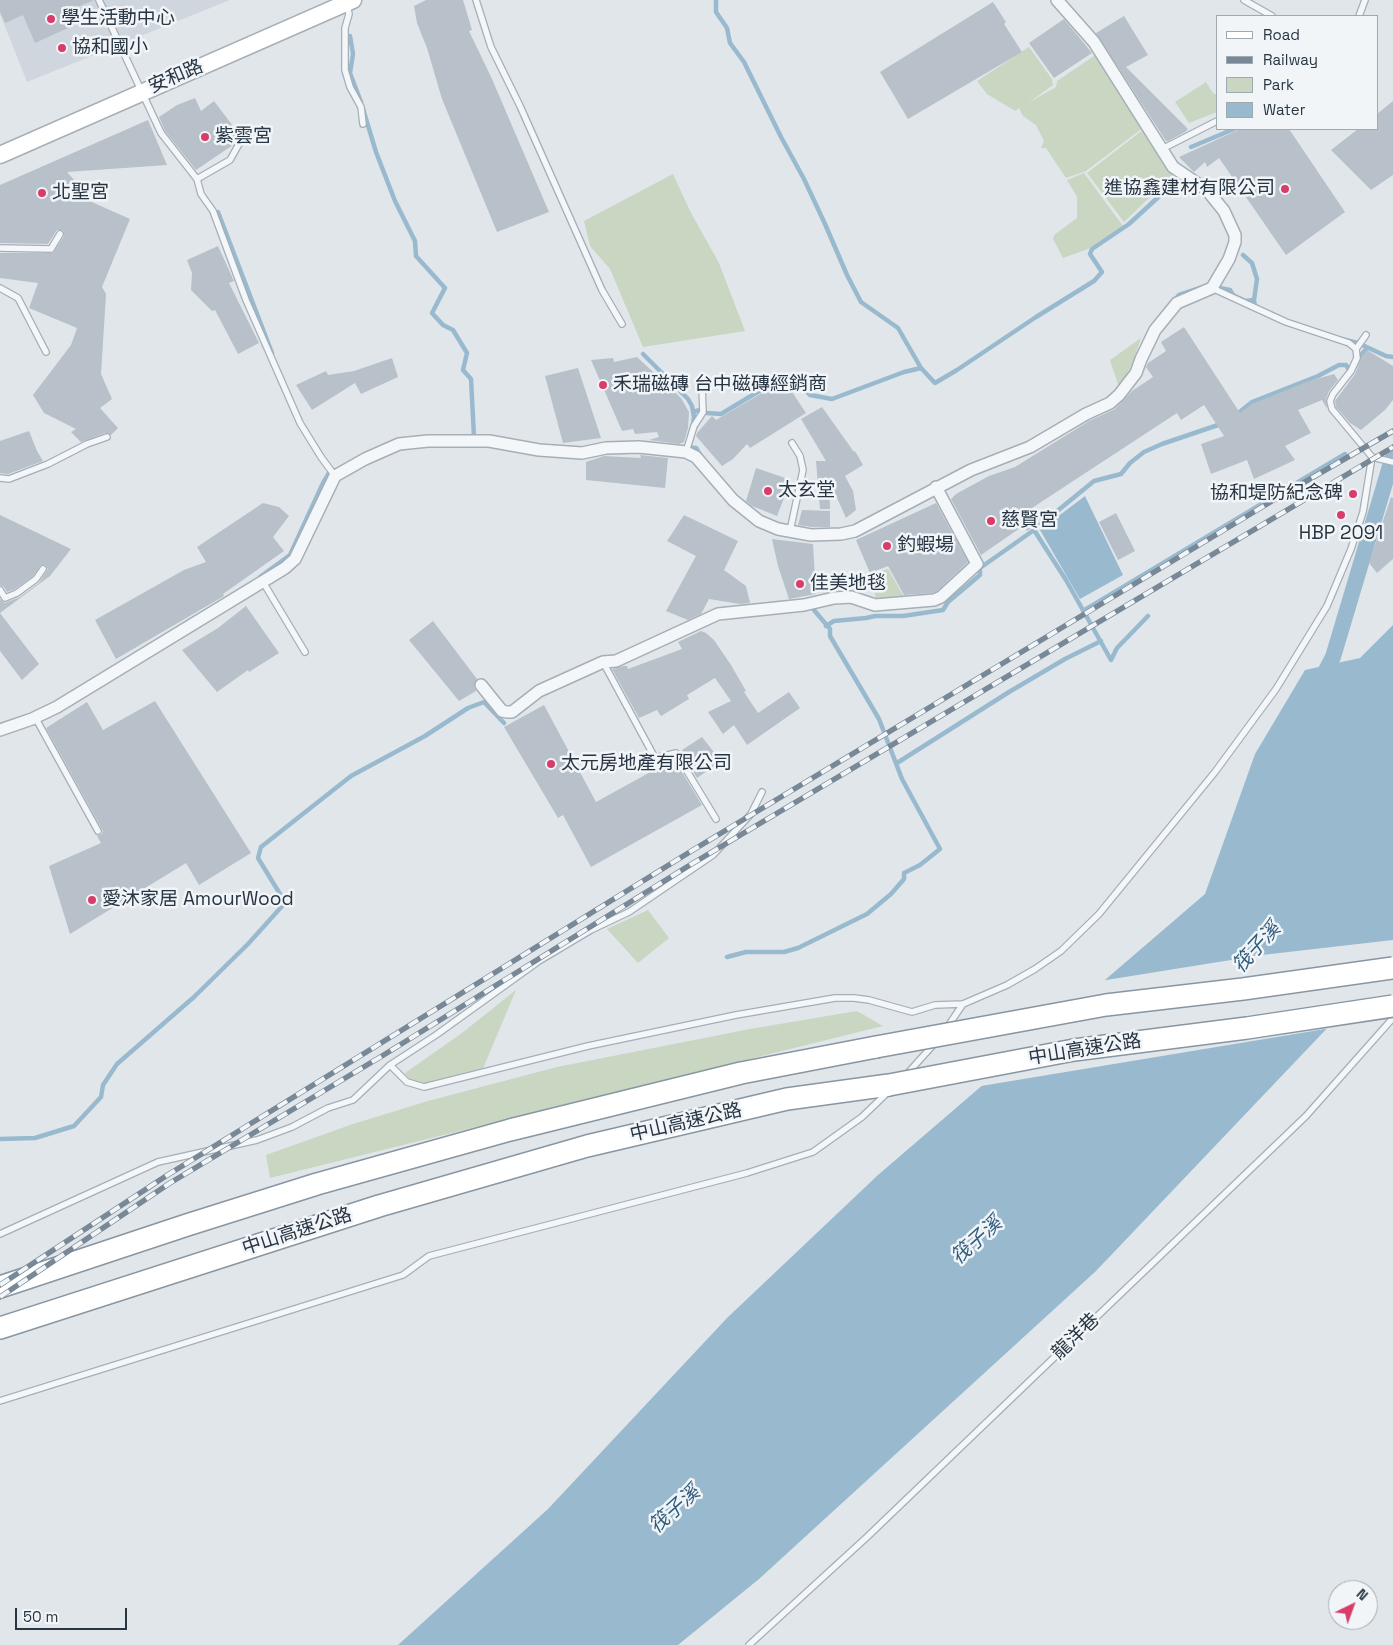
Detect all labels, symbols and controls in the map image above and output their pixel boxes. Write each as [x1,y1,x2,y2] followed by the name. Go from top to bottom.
[61,8,175,30] place label: 學生活動中心
[45,13,57,25] marker: 學生活動中心
[1216,15,1378,130] legend
[1263,25,1300,44] text: Road
[72,37,148,59] place label: 協和國小
[56,42,68,54] marker: 協和國小
[1263,50,1318,69] text: Railway
[145,55,207,99] street label: 安和路
[1263,75,1294,94] text: Park
[1263,100,1305,119] text: Water
[215,126,272,148] place label: 紫雲宮
[199,131,211,143] marker: 紫雲宮
[1104,178,1275,200] place label: 進協鑫建材有限公司
[52,182,109,204] place label: 北聖宮
[1279,183,1291,195] marker: 進協鑫建材有限公司
[36,187,48,199] marker: 北聖宮
[613,374,827,396] place label: 禾瑞磁磚 台中磁磚經銷商
[597,379,609,391] marker: 禾瑞磁磚 台中磁磚經銷商
[778,480,835,502] place label: 太玄堂
[1210,483,1343,505] place label: 協和堤防紀念碑
[762,485,774,497] marker: 太玄堂
[1347,488,1359,500] marker: 協和堤防紀念碑
[1335,509,1347,521] marker: HBP 2091
[1001,510,1058,532] place label: 慈賢宮
[985,515,997,527] marker: 慈賢宮
[1299,523,1383,545] place label: HBP 2091
[897,535,954,557] place label: 釣蝦場
[881,540,893,552] marker: 釣蝦場
[810,573,886,595] place label: 佳美地毯
[794,578,806,590] marker: 佳美地毯
[561,753,732,775] place label: 太元房地產有限公司
[545,758,557,770] marker: 太元房地產有限公司
[102,889,294,911] place label: 愛沐家居 AmourWood
[86,894,98,906] marker: 愛沐家居 AmourWood
[1228,918,1286,978] water label: 筏子溪
[1027,1030,1143,1070] street label: 中山高速公路
[628,1099,744,1147] street label: 中山高速公路
[239,1204,355,1260] street label: 中山高速公路
[947,1212,1007,1270] water label: 筏子溪
[1048,1309,1104,1365] street label: 龍洋巷
[645,1481,705,1539] water label: 筏子溪
[1328,1580,1378,1630] north arrow
[1353,1585,1372,1604] text: N
[18,1598,130,1630] scale bar
[23,1607,58,1626] text: 50 m

